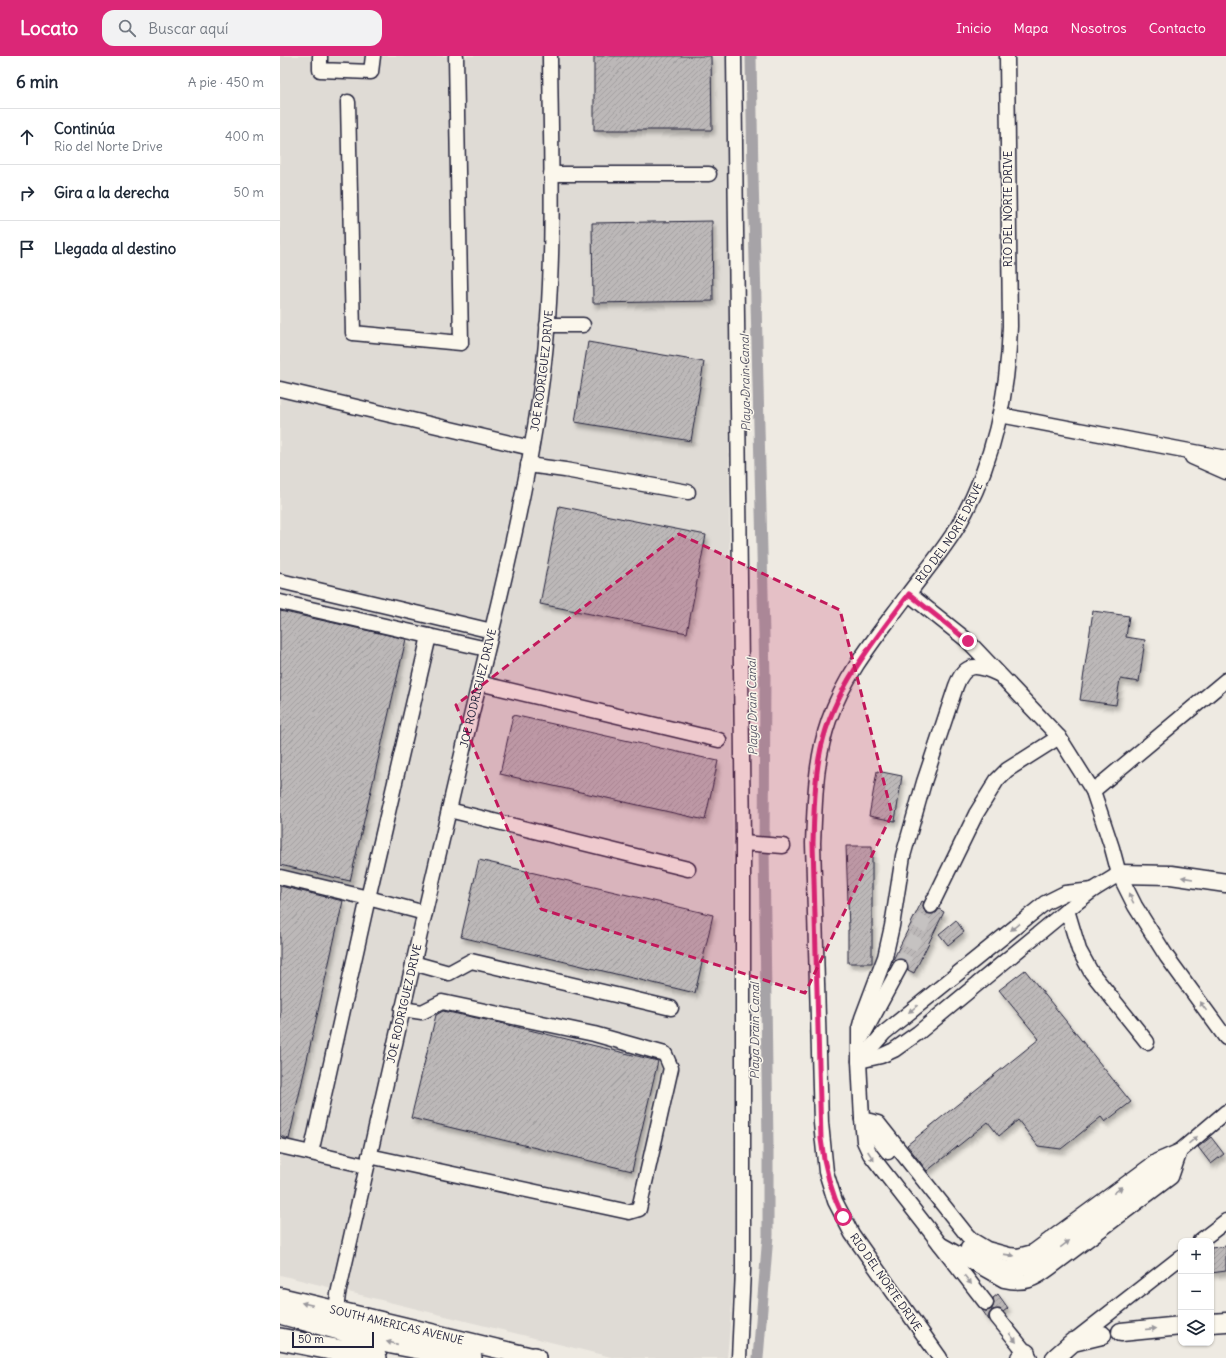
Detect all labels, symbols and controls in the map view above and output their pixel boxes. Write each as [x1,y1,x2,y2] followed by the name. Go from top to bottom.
[102,10,382,46] search box
[20,16,78,40] text: Locato
[116,17,138,39] icon: search
[148,19,228,38] text: Buscar aquí
[956,19,991,37] text: Inicio
[1013,19,1049,37] text: Mapa
[1071,19,1127,37] text: Nosotros
[1149,19,1206,37] text: Contacto
[16,71,58,93] text: 6 min
[188,74,264,91] text: A pie · 450 m
[54,119,115,138] text: Continúa
[16,126,38,148] icon: ahead
[225,128,264,145] text: 400 m
[54,138,163,155] text: Rio del Norte Drive
[1001,151,1015,267] street label: RIO DEL NORTE DRIVE
[16,182,38,204] icon: right
[54,183,169,202] text: Gira a la derecha
[233,184,264,201] text: 50 m
[16,238,38,260] icon: arrive
[54,239,176,258] text: Llegada al destino
[527,310,556,432] street label: JOE RODRIGUEZ DRIVE
[737,332,753,432] water label: Playa Drain Canal
[912,480,986,586] street label: RIO DEL NORTE DRIVE
[457,627,499,749] street label: JOE RODRIGUEZ DRIVE
[959,632,977,650] route end
[744,656,760,756] water label: Playa Drain Canal
[1181,875,1194,881] one-way arrow
[1128,893,1134,904] one-way arrow
[1009,923,1020,932] one-way arrow
[383,942,424,1064] street label: JOE RODRIGUEZ DRIVE
[747,980,762,1079] water label: Playa Drain Canal
[1199,1001,1207,1012] one-way arrow
[908,1004,919,1013] one-way arrow
[1188,1136,1199,1145] one-way arrow
[867,1151,875,1161] one-way arrow
[1112,1186,1123,1194] one-way arrow
[834,1208,852,1226] route start
[847,1230,925,1334] street label: RIO DEL NORTE DRIVE
[1178,1238,1214,1346] map controls
[1178,1238,1214,1274] button: +
[1059,1239,1070,1248] one-way arrow
[1003,1252,1015,1258] one-way arrow
[1178,1274,1214,1310] button: −
[964,1275,973,1286] one-way arrow
[301,1300,313,1306] one-way arrow
[328,1302,465,1348] street label: SOUTH AMERICAS AVENUE
[1178,1310,1214,1346] button: layers
[1145,1325,1157,1332] one-way arrow
[292,1330,374,1349] scale bar
[298,1332,324,1346] text: 50 m
[1009,1332,1017,1343] one-way arrow
[386,1340,398,1346] one-way arrow

